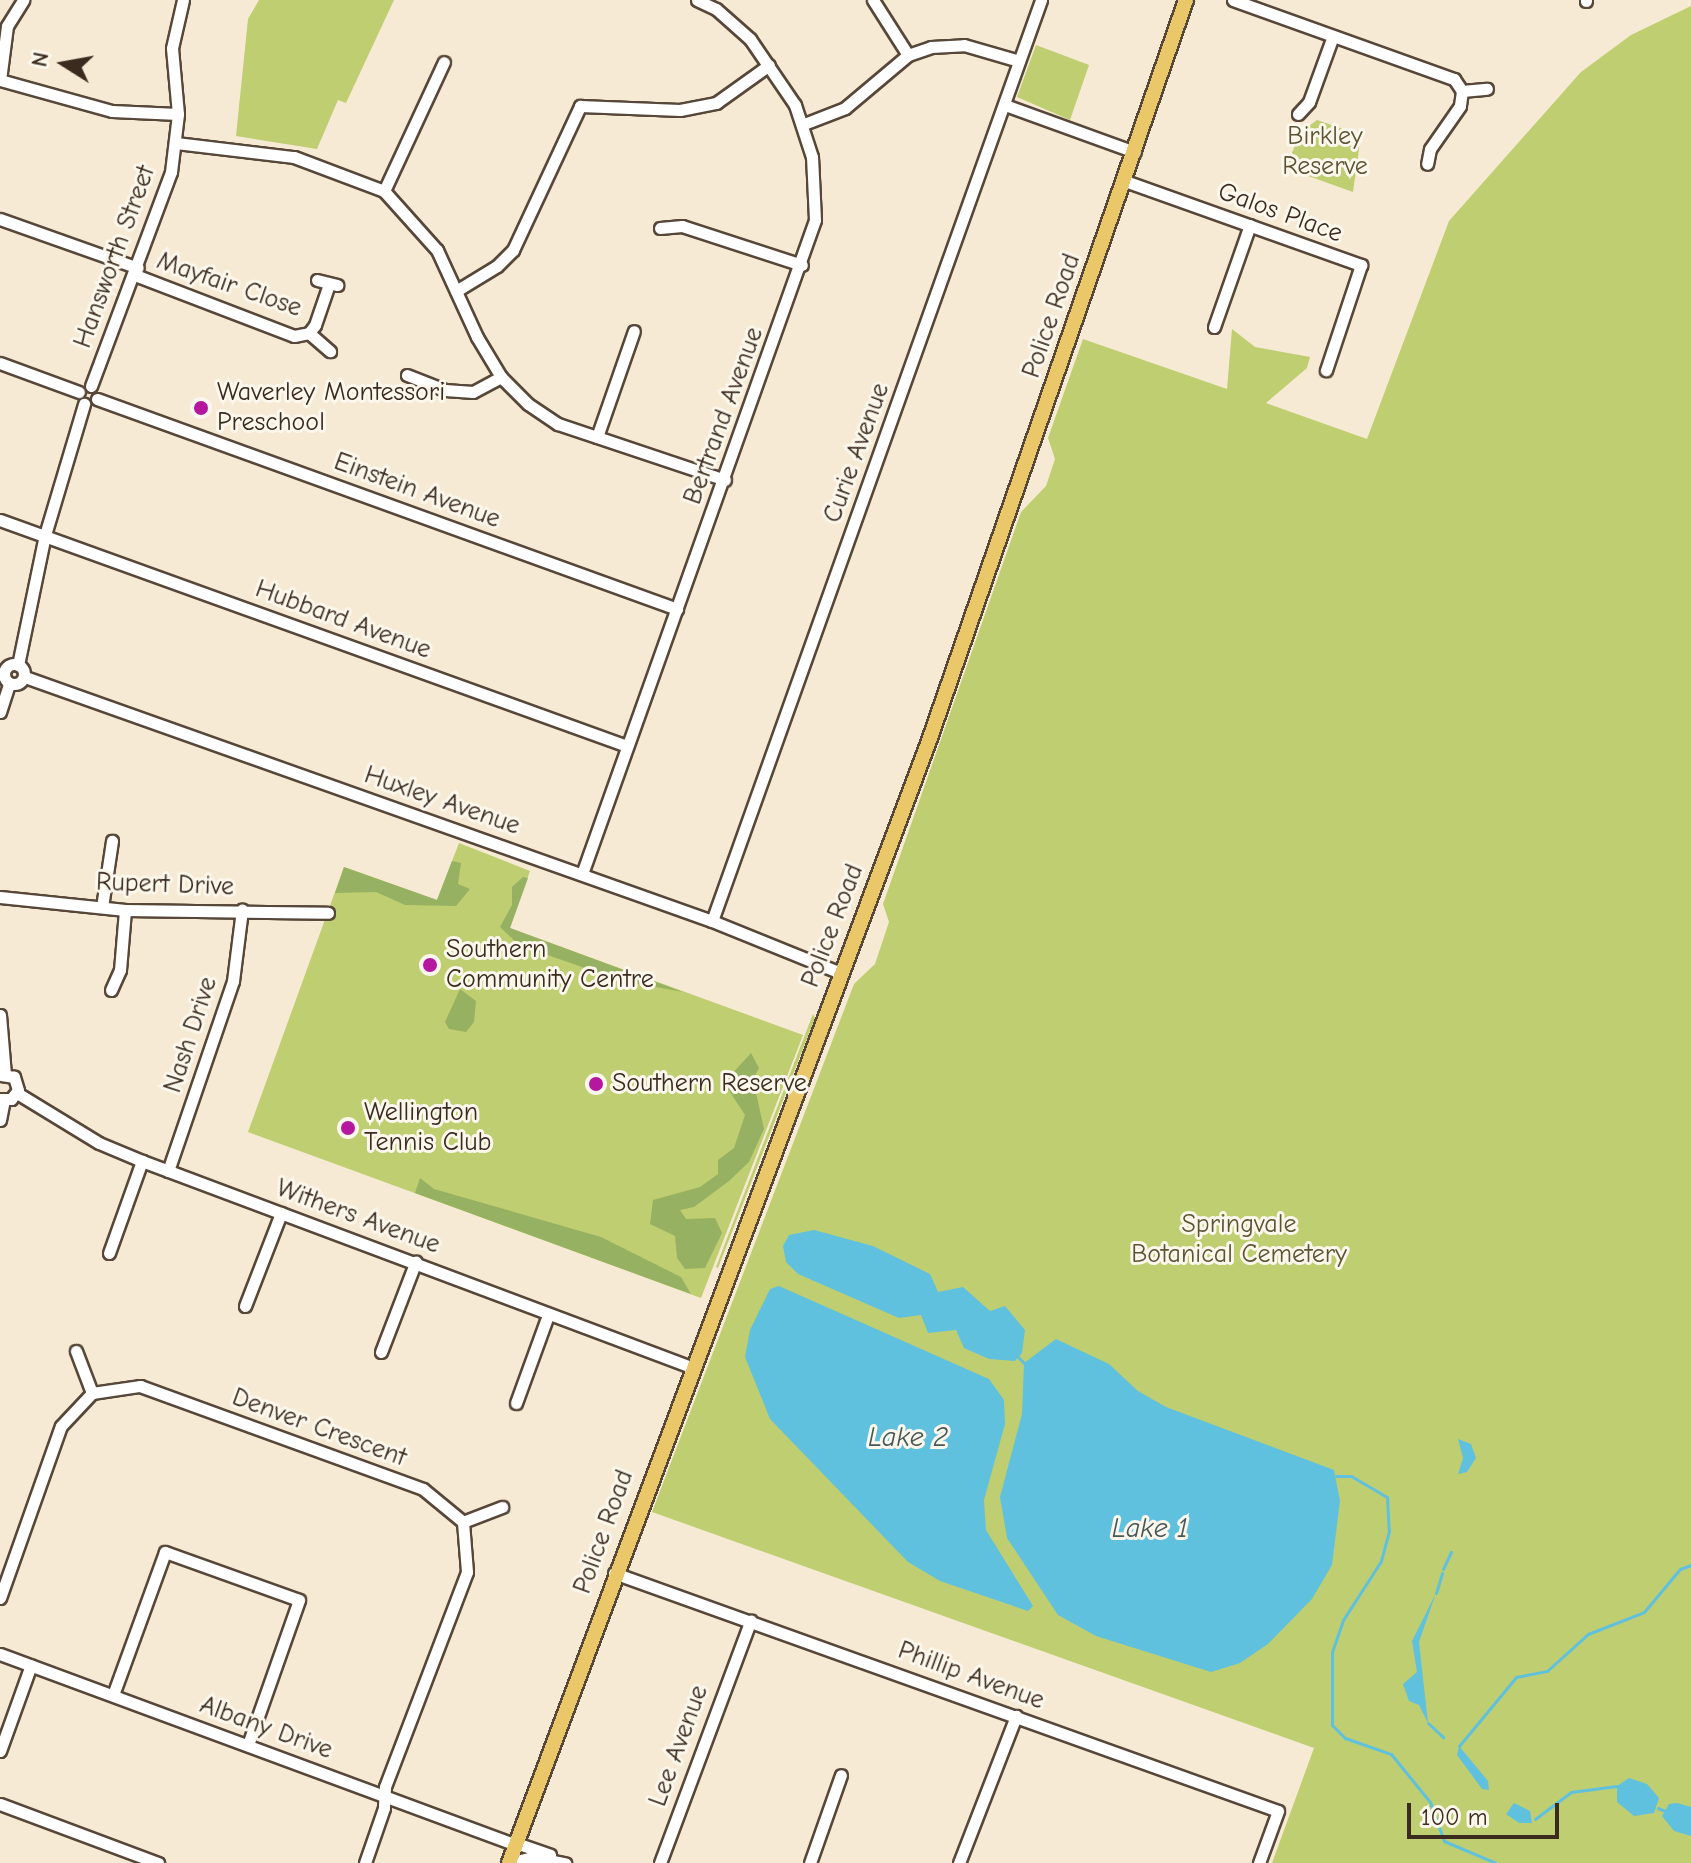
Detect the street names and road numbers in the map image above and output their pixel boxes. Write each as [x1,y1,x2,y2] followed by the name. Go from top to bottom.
[68,162,162,352] street label: Hansworth Street
[1214,176,1346,250] street label: Galos Place
[153,246,305,324] street label: Mayfair Close
[1016,250,1088,382] street label: Police Road
[678,323,770,509] street label: Bertrand Avenue
[817,379,897,527] street label: Curie Avenue
[330,446,504,536] street label: Einstein Avenue
[251,574,435,666] street label: Hubbard Avenue
[360,760,524,842] street label: Huxley Avenue
[795,860,871,992] street label: Police Road
[95,867,235,903] street label: Rupert Drive
[158,973,224,1097] street label: Nash Drive
[272,1173,444,1261] street label: Withers Avenue
[228,1382,410,1474] street label: Denver Crescent
[567,1466,641,1598] street label: Police Road
[894,1635,1048,1717] street label: Phillip Avenue
[643,1681,715,1811] street label: Lee Avenue
[195,1690,337,1766] street label: Albany Drive

